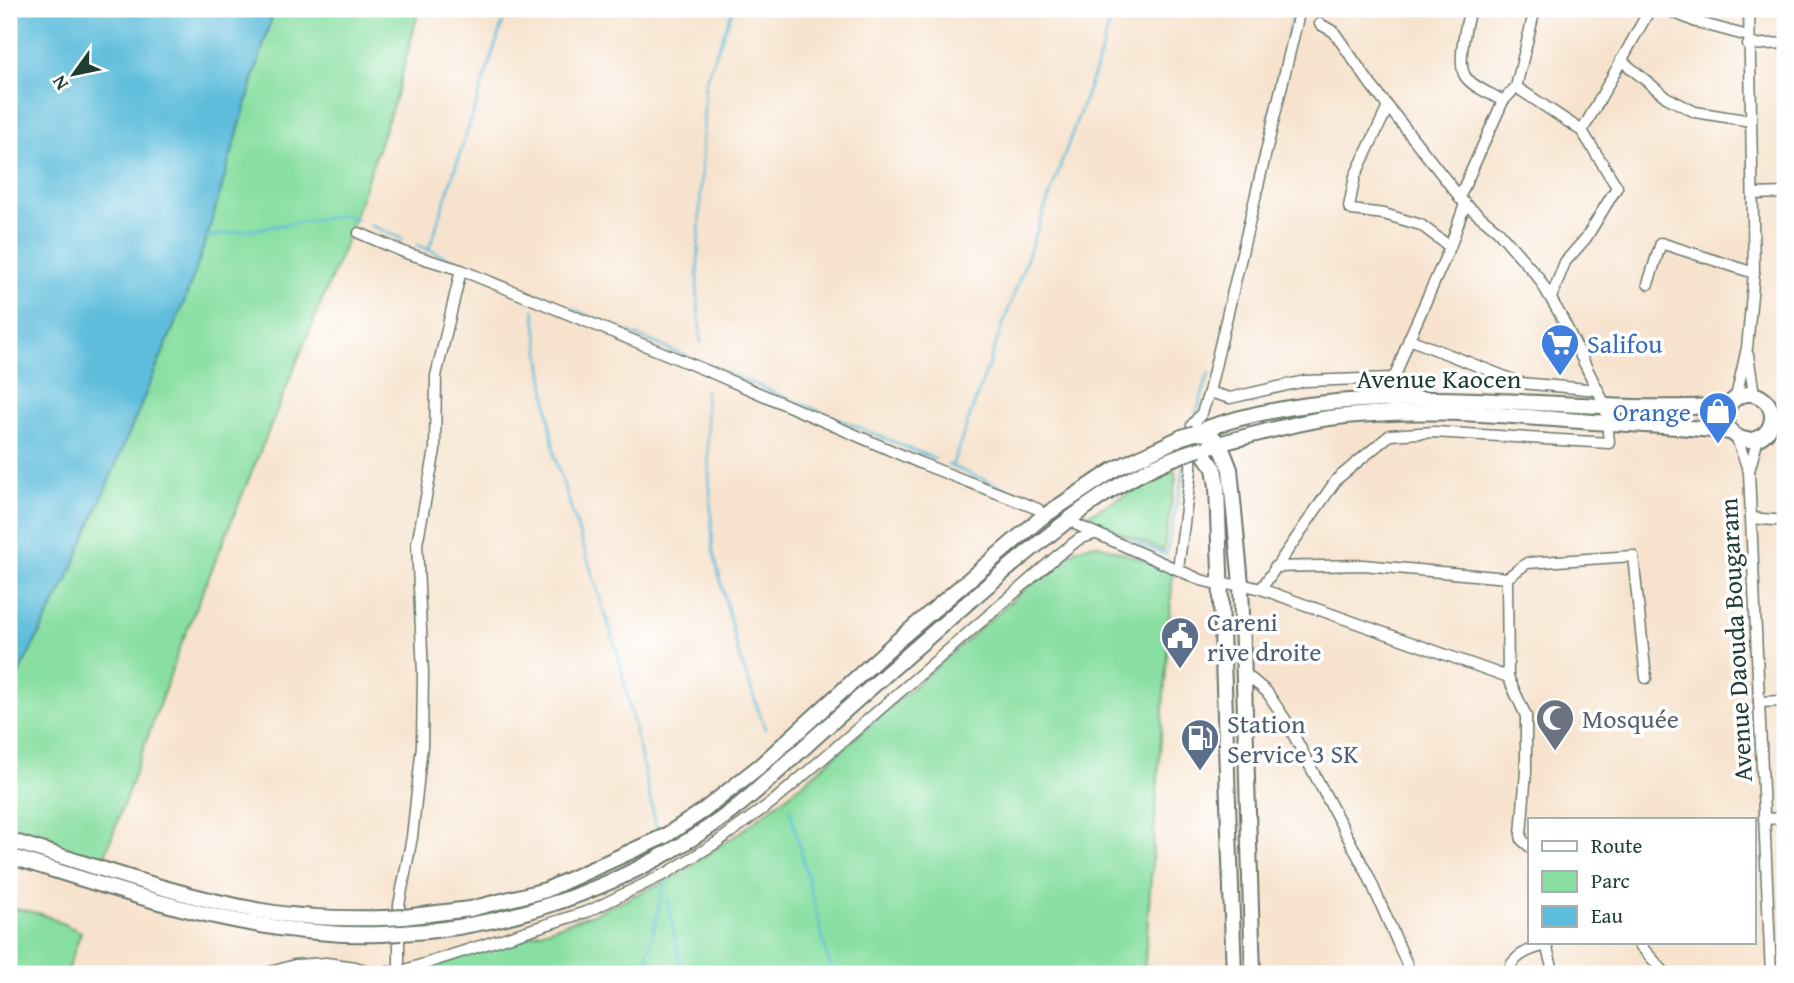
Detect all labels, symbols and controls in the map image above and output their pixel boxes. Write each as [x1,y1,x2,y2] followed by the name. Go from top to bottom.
[38,38,108,108] north arrow
[44,70,75,96] text: N
[1539,322,1581,377] supermarket icon: Salifou
[1587,324,1662,363] place label: Salifou
[1357,359,1522,398] street label: Avenue Kaocen
[1697,390,1739,445] shop icon: Orange
[1613,392,1691,431] place label: Orange
[1708,497,1762,783] street label: Avenue Daouda Bougaram
[1207,602,1321,671] place label: Careni rive droite
[1159,615,1201,670] public building icon: Careni rive droite
[1534,697,1576,752] mosque icon: Mosquée
[1582,699,1679,738] place label: Mosquée
[1227,704,1359,773] place label: Station Service 3 SK
[1179,717,1221,772] fuel station icon: Station Service 3 SK
[1528,818,1756,944] legend
[1591,830,1643,861] text: Route
[1591,865,1630,896] text: Parc
[1591,900,1624,931] text: Eau

